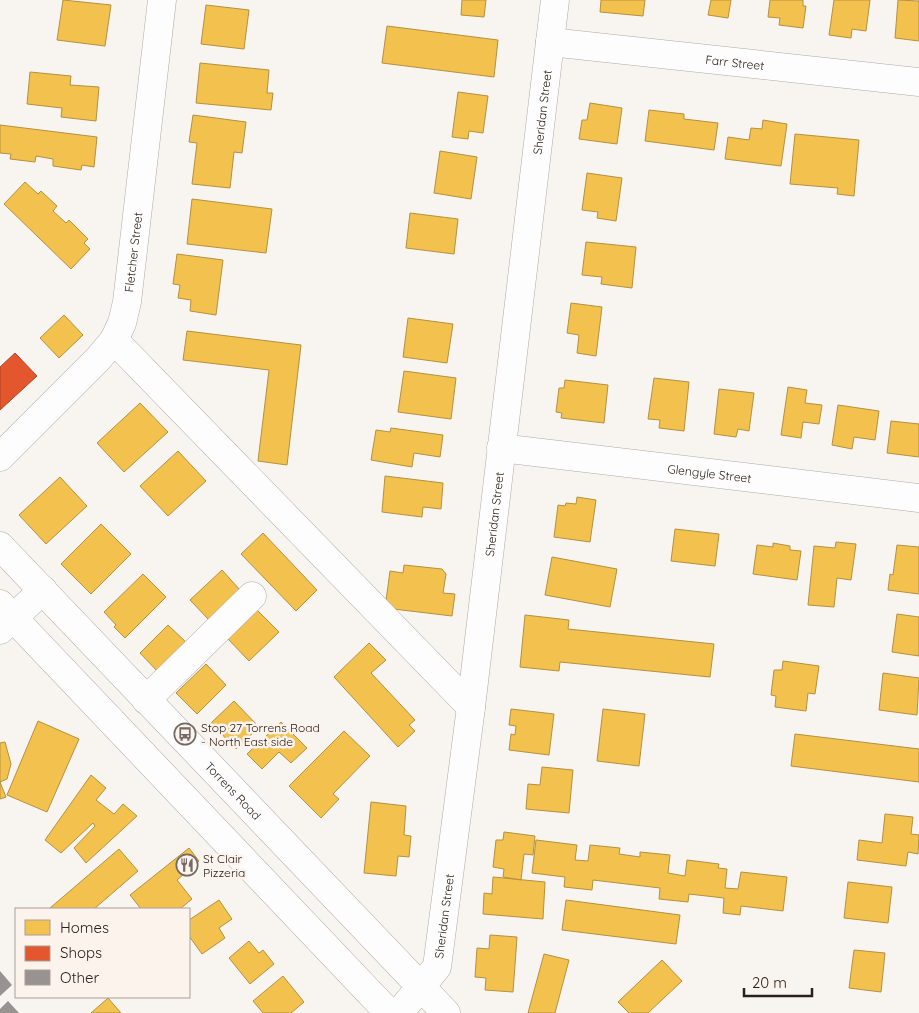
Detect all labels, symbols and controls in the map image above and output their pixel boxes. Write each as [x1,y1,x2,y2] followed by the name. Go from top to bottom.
[705,51,765,73] street label: Farr Street
[529,69,554,155] street label: Sheridan Street
[121,211,145,293] street label: Fletcher Street
[667,460,752,485] street label: Glengyle Street
[481,471,506,557] street label: Sheridan Street
[201,720,320,749] place label: Stop 27 Torrens Road - North East side
[173,722,197,746] bus stop icon: Stop 27 Torrens Road - North East side
[202,758,265,823] street label: Torrens Road
[203,851,245,880] place label: St Clair Pizzeria
[175,853,199,877] restaurant icon: St Clair Pizzeria
[431,873,457,959] street label: Sheridan Street
[15,908,190,998] legend
[60,918,109,937] text: Homes
[60,943,102,962] text: Shops
[744,966,812,998] scale bar
[60,968,100,987] text: Other
[752,973,787,992] text: 20 m

